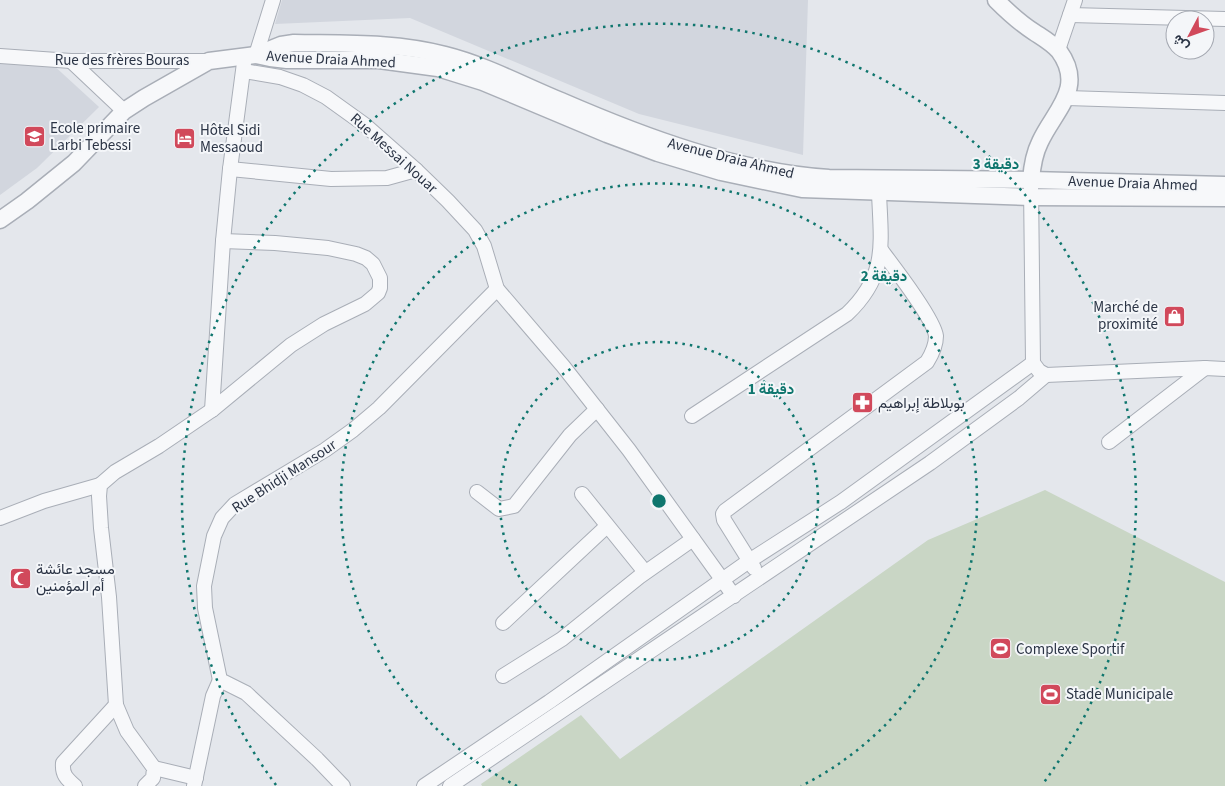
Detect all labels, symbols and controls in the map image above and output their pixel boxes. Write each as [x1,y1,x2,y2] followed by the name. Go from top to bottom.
[1165,10,1215,60] north arrow
[1168,30,1194,56] text: ش
[266,46,396,73] street label: Avenue Draia Ahmed
[55,50,189,71] street label: Rue des frères Bouras
[345,108,443,199] street label: Rue Messai Nouar
[50,118,140,156] place label: Ecole primaire Larbi Tebessi
[200,120,263,158] place label: Hôtel Sidi Messaoud
[22,125,46,149] school or university icon: Ecole primaire Larbi Tebessi
[172,127,196,151] hotel icon: Hôtel Sidi Messaoud
[665,133,796,184] street label: Avenue Draia Ahmed
[973,154,1019,175] text: 3 دقيقة
[1068,171,1198,196] street label: Avenue Draia Ahmed
[861,266,907,287] text: 2 دقيقة
[1093,297,1158,335] place label: Marché de proximité
[1162,304,1186,328] shop icon: Marché de proximité
[748,379,794,400] text: 1 دقيقة
[850,391,874,415] pharmacy icon: بوبلاطة إبراهيم
[878,393,965,414] place label: بوبلاطة إبراهيم
[228,434,341,518] street label: Rue Bhidji Mansour
[650,492,668,510] centre of rings
[36,559,115,597] place label: مسجد عائشة أم المؤمنين
[8,566,32,590] mosque icon: مسجد عائشة أم المؤمنين
[988,637,1012,661] sports icon: Complexe Sportif
[1016,639,1125,660] place label: Complexe Sportif
[1038,682,1062,706] sports icon: Stade Municipale
[1066,684,1173,705] place label: Stade Municipale

